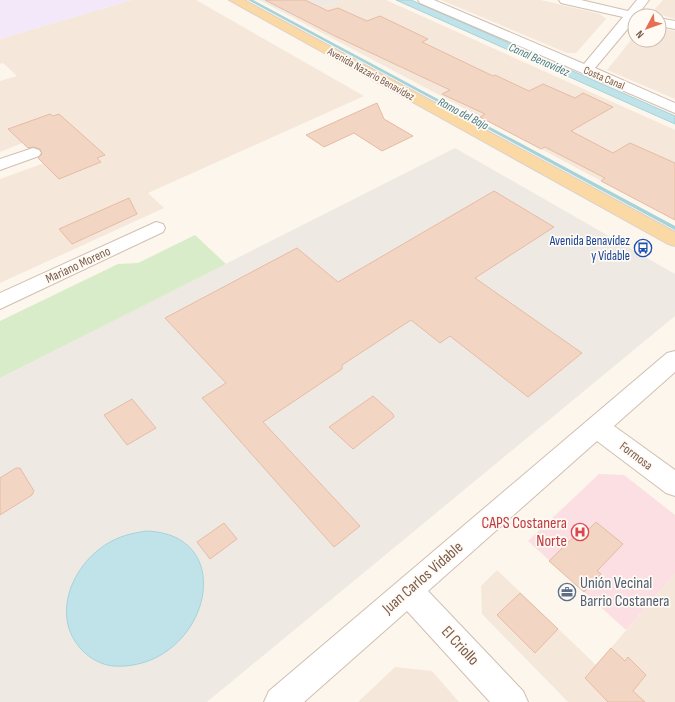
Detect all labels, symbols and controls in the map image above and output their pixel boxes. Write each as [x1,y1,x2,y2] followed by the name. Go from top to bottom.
[627,8,667,48] north arrow
[633,28,647,41] text: N
[506,40,572,80] water label: Canal Benavídez
[324,44,417,103] street label: Avenida Nazario Benavídez
[581,64,627,92] street label: Costa Canal
[435,94,491,134] water label: Ramo del Bajo
[549,233,630,264] place label: Avenida Benavídez y Vidable
[633,238,653,258] bus stop icon: Avenida Benavídez y Vidable
[43,243,113,287] street label: Mariano Moreno
[616,438,656,474] street label: Formosa
[481,514,567,551] place label: CAPS Costanera Norte
[570,522,590,542] hospital icon: CAPS Costanera Norte
[378,538,467,619] street label: Juan Carlos Vidable
[580,574,669,611] place label: Unión Vecinal Barrio Costanera
[557,582,577,602] office icon: Unión Vecinal Barrio Costanera
[437,622,483,670] street label: El Criollo

